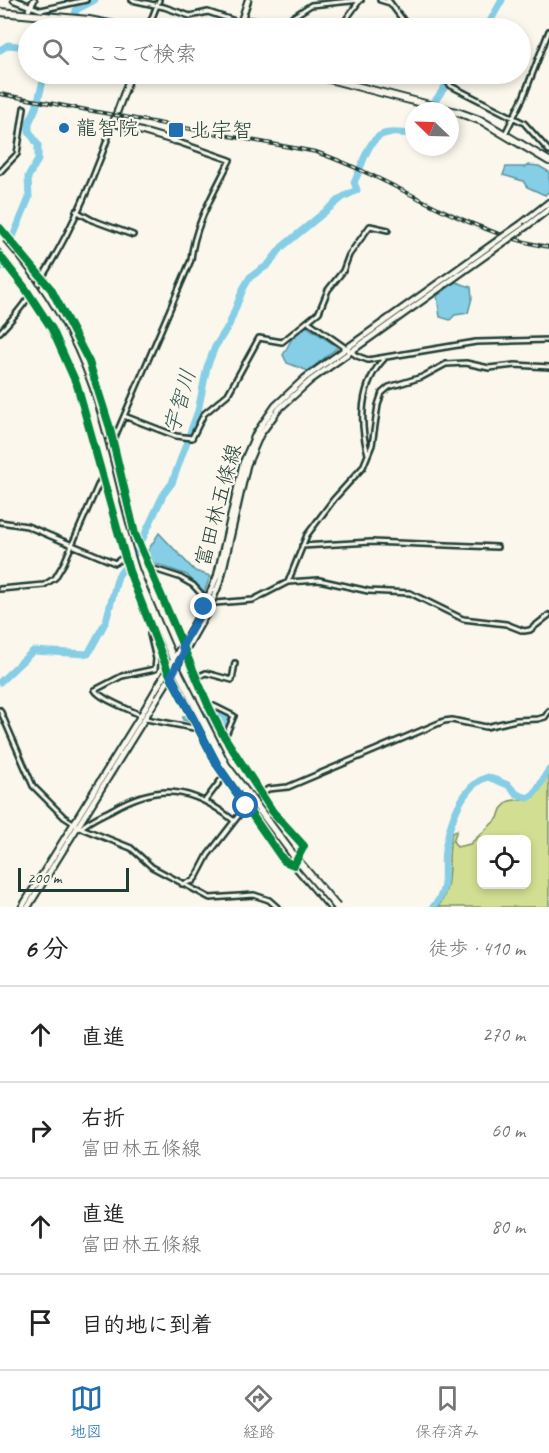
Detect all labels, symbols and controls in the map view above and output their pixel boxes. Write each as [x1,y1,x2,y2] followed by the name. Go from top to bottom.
[18,18,531,84] search box
[39,35,72,68] icon: search
[87,40,197,68] text: ここで検索
[405,102,459,156] north arrow
[76,115,139,141] place label: 龍智院
[190,117,253,143] place label: 北宇智
[57,121,71,135] marker: 龍智院
[167,121,185,139] marker: 北宇智
[157,366,203,437] water label: 宇智川
[189,441,247,569] street label: 富田林五條線
[190,593,216,619] route end
[232,792,258,818] route start
[477,835,531,889] map controls
[477,835,531,889] button: locate
[18,865,129,892] scale bar
[27,868,61,888] text: 200 m
[24,932,69,965] text: 6 分
[429,936,525,961] text: 徒歩 · 410 m
[24,1018,57,1051] icon: ahead
[482,1022,525,1047] text: 270 m
[81,1023,125,1051] text: 直進
[81,1104,125,1132] text: 右折
[24,1114,57,1147] icon: right
[491,1118,525,1143] text: 60 m
[81,1136,201,1161] text: 富田林五條線
[81,1200,125,1228] text: 直進
[24,1210,57,1243] icon: ahead
[491,1214,525,1239] text: 80 m
[81,1232,201,1257] text: 富田林五條線
[24,1306,57,1339] icon: arrive
[81,1311,213,1339] text: 目的地に到着
[70,1382,103,1442] tab: 地図
[242,1382,275,1442] tab: 経路
[415,1382,479,1442] tab: 保存済み

